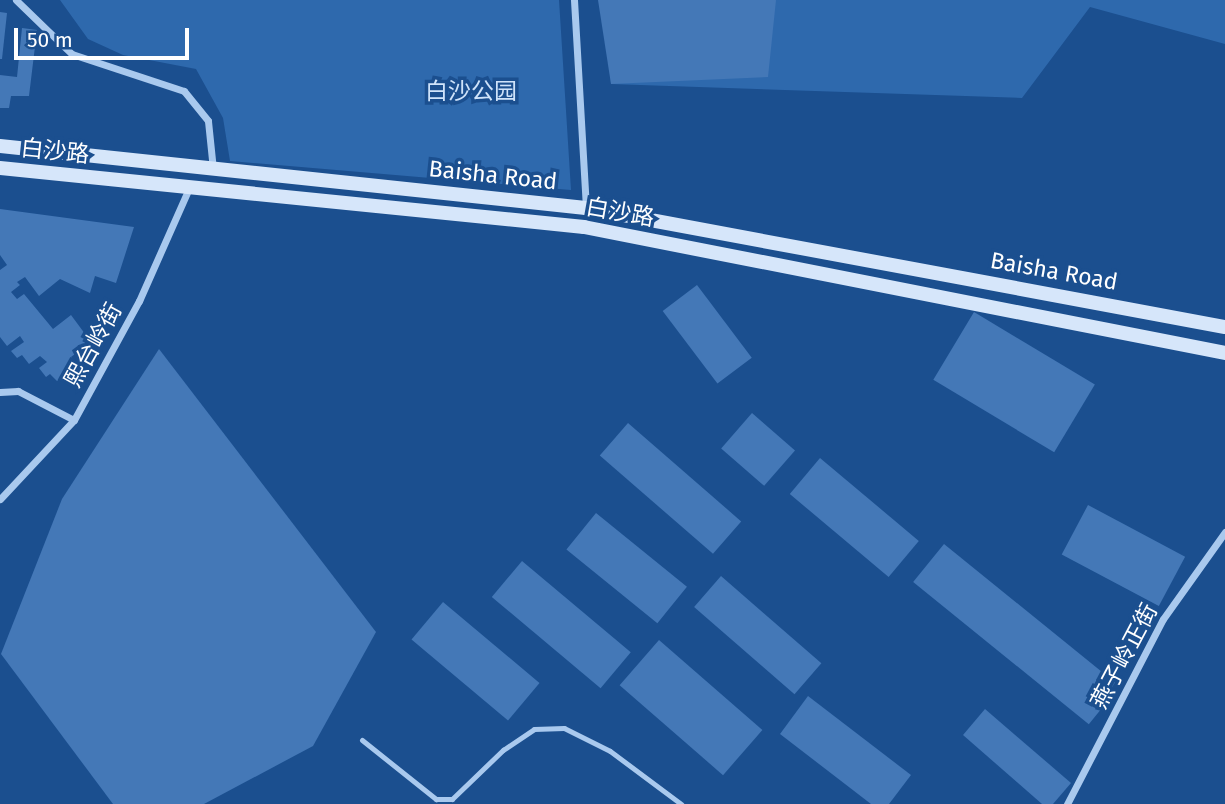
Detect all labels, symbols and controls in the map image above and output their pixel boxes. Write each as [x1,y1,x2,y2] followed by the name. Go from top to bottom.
[18,14,192,58] scale bar
[27,27,73,53] text: 50 m
[425,77,517,105] park label: 白沙公园
[19,134,91,168] street label: 白沙路
[427,155,559,195] street label: Baisha Road
[584,192,656,232] street label: 白沙路
[988,246,1120,296] street label: Baisha Road
[59,298,127,392] street label: 熙台岭街
[1085,599,1163,713] street label: 燕子岭正街

